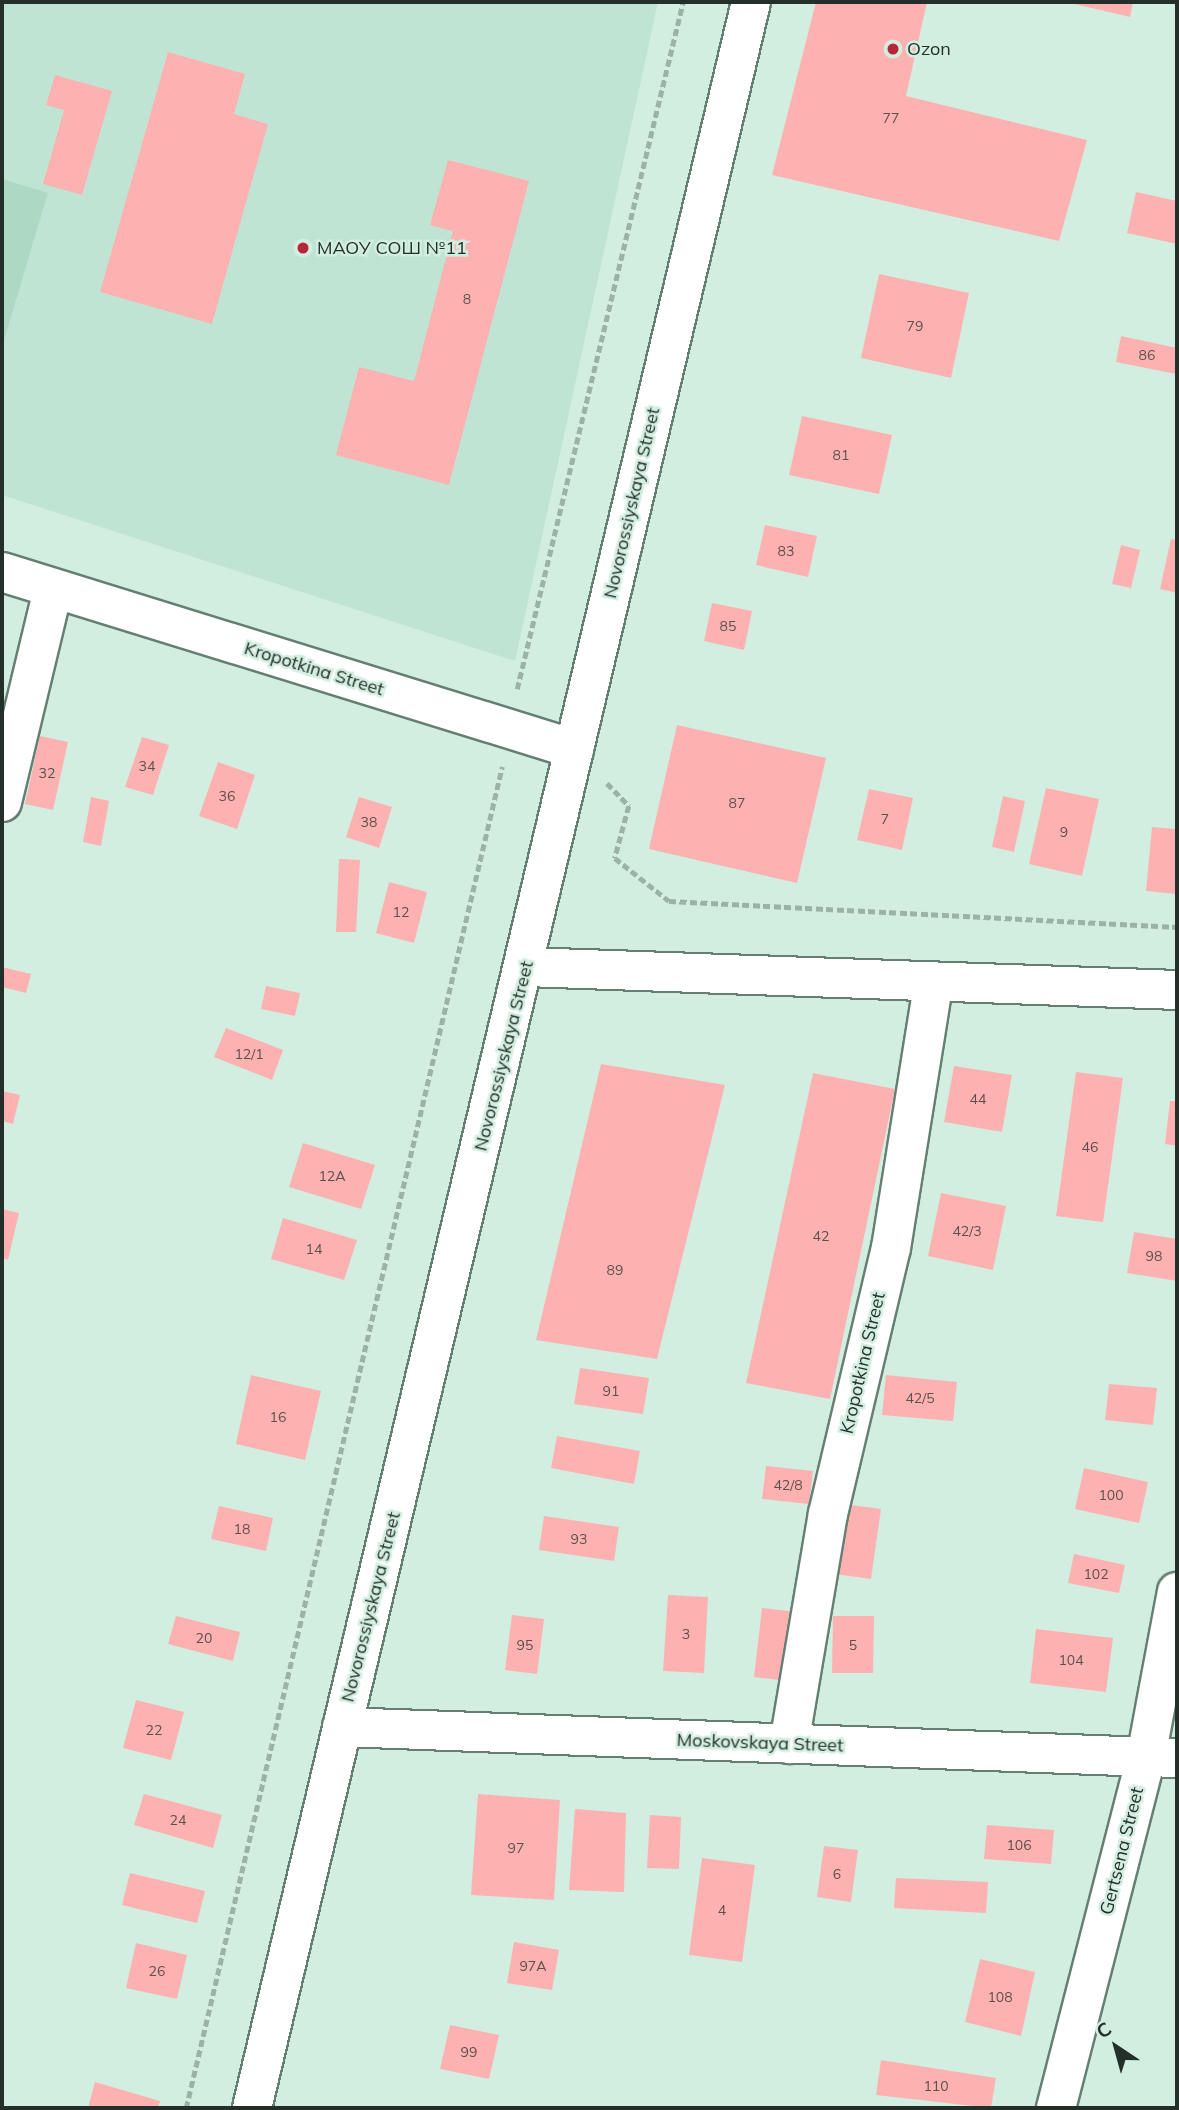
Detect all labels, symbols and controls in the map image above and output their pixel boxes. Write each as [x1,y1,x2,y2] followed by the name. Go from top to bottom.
[907,38,951,60] place label: Ozon
[885,41,901,57] marker: Ozon
[883,110,899,126] house number: 77
[317,237,467,259] place label: МАОУ СОШ №11
[295,240,311,256] marker: МАОУ СОШ №11
[463,291,471,307] house number: 8
[907,318,923,334] house number: 79
[1139,347,1155,363] house number: 86
[600,406,664,600] street label: Novorossiyskaya Street
[833,447,849,463] house number: 81
[778,543,794,559] house number: 83
[720,618,736,634] house number: 85
[242,638,386,700] street label: Kropotkina Street
[139,758,155,774] house number: 34
[39,765,55,781] house number: 32
[219,788,235,804] house number: 36
[729,795,745,811] house number: 87
[881,811,889,827] house number: 7
[361,814,377,830] house number: 38
[1060,824,1068,840] house number: 9
[393,904,409,920] house number: 12
[470,959,538,1153] street label: Novorossiyskaya Street
[234,1046,264,1062] house number: 12/1
[970,1091,986,1107] house number: 44
[1082,1139,1098,1155] house number: 46
[318,1168,346,1184] house number: 12А
[952,1223,982,1239] house number: 42/3
[813,1228,829,1244] house number: 42
[306,1241,322,1257] house number: 14
[1146,1248,1162,1264] house number: 98
[607,1262,623,1278] house number: 89
[836,1290,890,1436] street label: Kropotkina Street
[603,1383,619,1399] house number: 91
[905,1390,935,1406] house number: 42/5
[270,1409,286,1425] house number: 16
[773,1477,803,1493] house number: 42/8
[1098,1487,1124,1503] house number: 100
[337,1510,405,1704] street label: Novorossiyskaya Street
[234,1521,250,1537] house number: 18
[571,1531,587,1547] house number: 93
[1083,1566,1109,1582] house number: 102
[682,1626,690,1642] house number: 3
[196,1630,212,1646] house number: 20
[517,1637,533,1653] house number: 95
[849,1637,857,1653] house number: 5
[1058,1652,1084,1668] house number: 104
[146,1722,162,1738] house number: 22
[676,1729,844,1757] street label: Moskovskaya Street
[1096,1785,1148,1917] street label: Gertsena Street
[170,1812,186,1828] house number: 24
[1006,1837,1032,1853] house number: 106
[508,1840,524,1856] house number: 97
[833,1866,841,1882] house number: 6
[718,1902,726,1918] house number: 4
[519,1958,547,1974] house number: 97А
[149,1963,165,1979] house number: 26
[987,1989,1013,2005] house number: 108
[1081,2012,1151,2082] north arrow
[1091,2016,1116,2044] text: С
[461,2044,477,2060] house number: 99
[923,2078,949,2094] house number: 110

